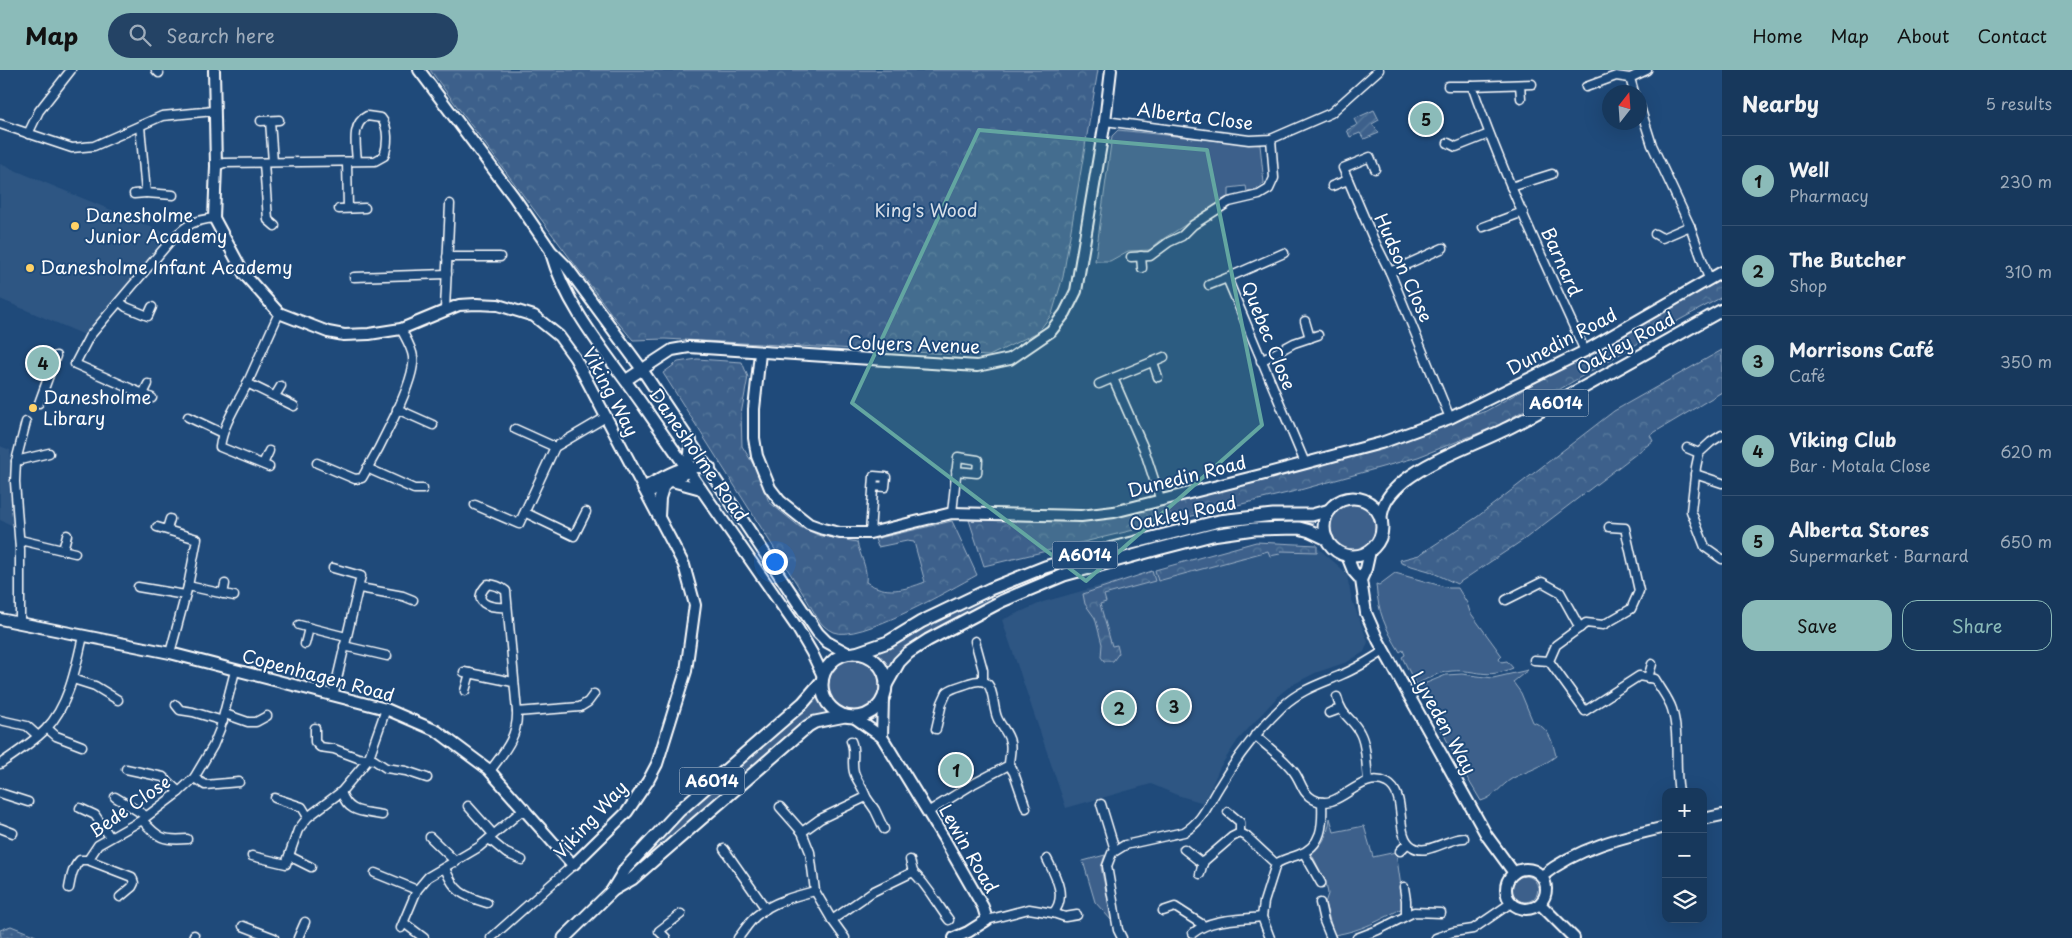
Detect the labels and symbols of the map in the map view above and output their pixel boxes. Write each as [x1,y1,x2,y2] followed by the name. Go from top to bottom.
[1602,85,1647,130] north arrow
[1136,95,1255,136] street label: Alberta Close
[1410,100,1442,138] pin: 5
[874,196,978,223] park label: King's Wood
[85,201,227,249] place label: Danesholme Junior Academy
[1368,209,1440,326] street label: Hudson Close
[69,220,81,232] marker: Danesholme Junior Academy
[1535,222,1590,300] street label: Barnard
[40,253,293,280] place label: Danesholme Infant Academy
[24,262,36,274] marker: Danesholme Infant Academy
[1235,277,1303,394] street label: Quebec Close
[1501,300,1621,381] street label: Dunedin Road
[1571,304,1680,381] street label: Oakley Road
[847,328,981,359] street label: Colyers Avenue
[576,342,646,441] street label: Viking Way
[27,344,59,382] pin: 4
[643,382,755,526] street label: Danesholme Road
[43,383,152,431] place label: Danesholme Library
[1524,389,1588,416] road number: A6014
[27,402,39,414] marker: Danesholme Library
[1124,448,1249,503] street label: Dunedin Road
[1127,488,1239,537] street label: Oakley Road
[1052,542,1118,568] road number: A6014
[762,549,788,575] your location
[239,641,398,708] street label: Copenhagen Road
[1405,666,1484,779] street label: Lyveden Way
[1158,687,1190,725] pin: 3
[1103,689,1135,727] pin: 2
[940,751,972,789] pin: 1
[83,768,175,844] street label: Bede Close
[680,768,744,794] road number: A6014
[547,774,633,864] street label: Viking Way
[933,799,1006,898] street label: Lewin Road

